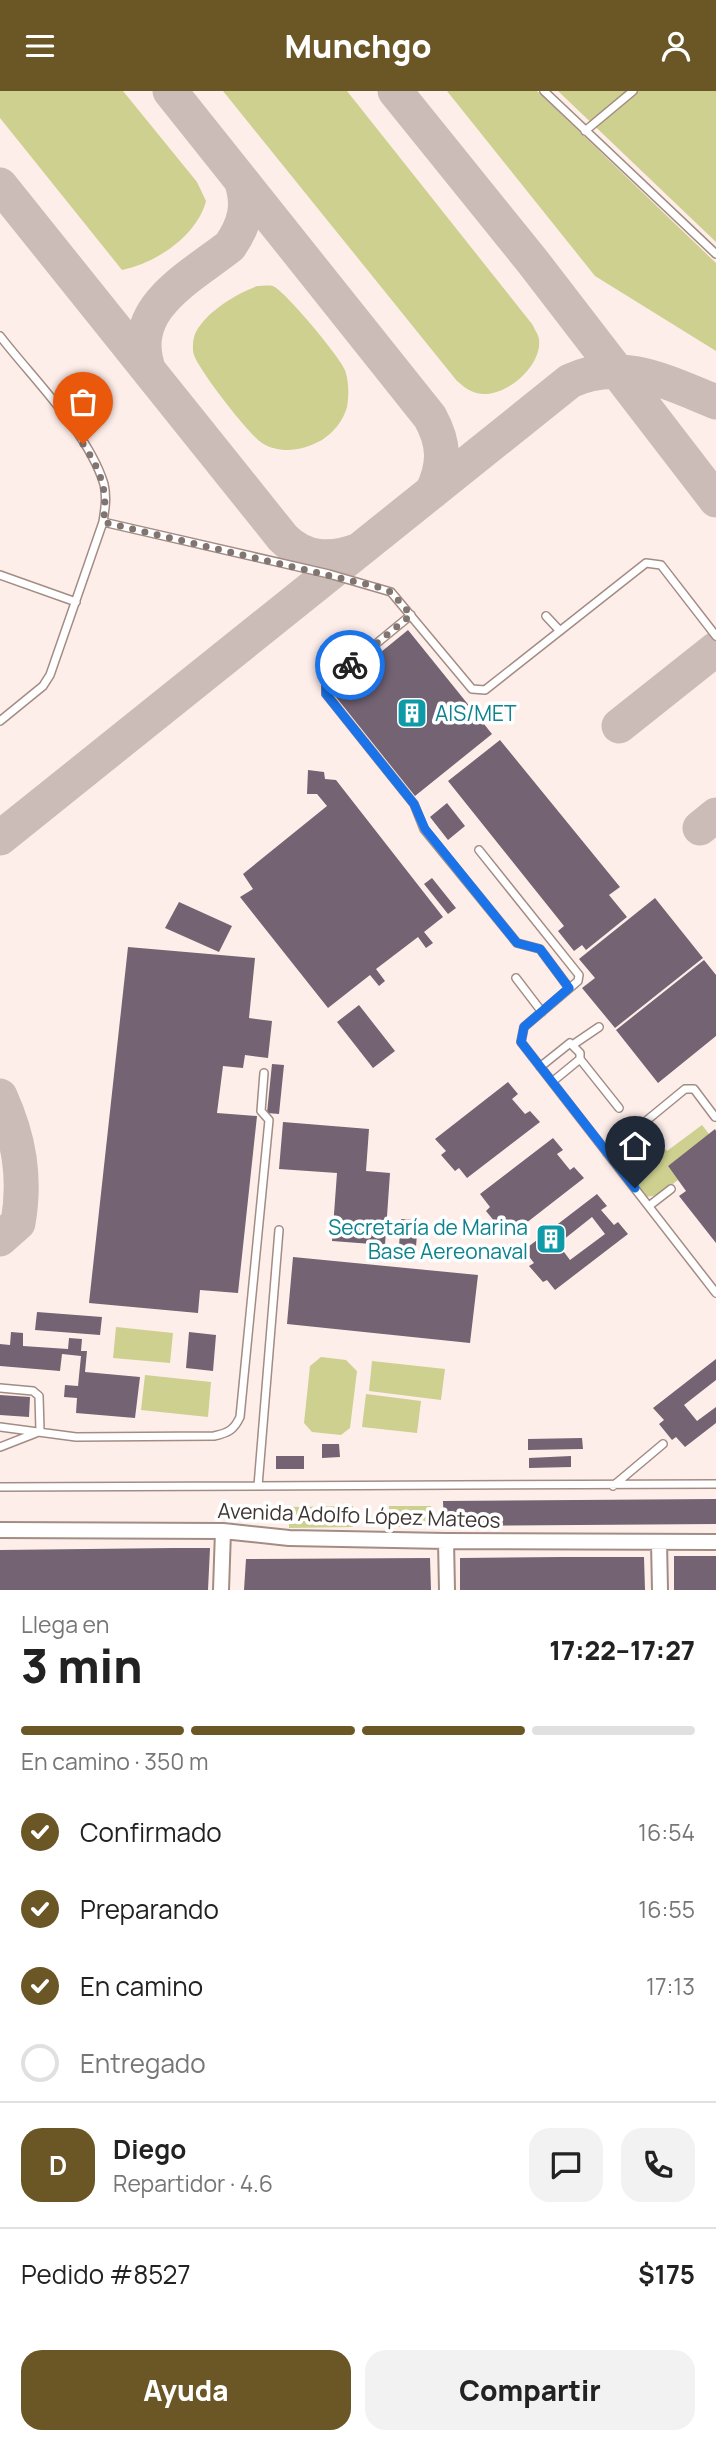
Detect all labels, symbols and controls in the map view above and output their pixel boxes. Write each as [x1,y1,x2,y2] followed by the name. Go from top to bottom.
[285,24,431,68] text: Munchgo
[21,27,59,65] icon: menu
[657,27,695,65] icon: person
[53,372,113,444] pin
[64,383,102,421] icon: bag
[315,630,385,700] courier
[331,646,369,684] icon: bike
[395,696,429,730] building icon: AIS/MET
[435,699,517,727] place label: AIS/MET
[605,1116,665,1188] pin
[616,1127,654,1165] icon: home
[328,1213,528,1265] place label: Secretaría de Marina Base Aereonaval
[534,1222,568,1256] building icon: Secretaría de Marina Base Aereonaval
[217,1496,501,1534] street label: Avenida Adolfo López Mateos
[21,1608,109,1640] text: Llega en
[549,1632,695,1668] text: 17:22–17:27
[21,1634,142,1697] text: 3 min
[21,1745,208,1777] text: En camino · 350 m
[21,1813,59,1851] icon: check
[80,1814,222,1850] text: Confirmado
[638,1816,695,1848] text: 16:54
[21,1890,59,1928] icon: check
[80,1891,219,1927] text: Preparando
[638,1893,695,1925] text: 16:55
[21,1967,59,2005] icon: check
[80,1968,203,2004] text: En camino
[646,1970,695,2002] text: 17:13
[80,2045,206,2081] text: Entregado
[529,2128,603,2202] button: chat
[621,2128,695,2202] button: phone
[113,2131,186,2167] text: Diego
[49,2147,67,2183] text: D
[113,2167,273,2199] text: Repartidor · 4.6
[21,2256,190,2292] text: Pedido #8527
[638,2256,695,2292] text: $175
[21,2350,351,2430] button: Ayuda
[365,2350,695,2430] button: Compartir

